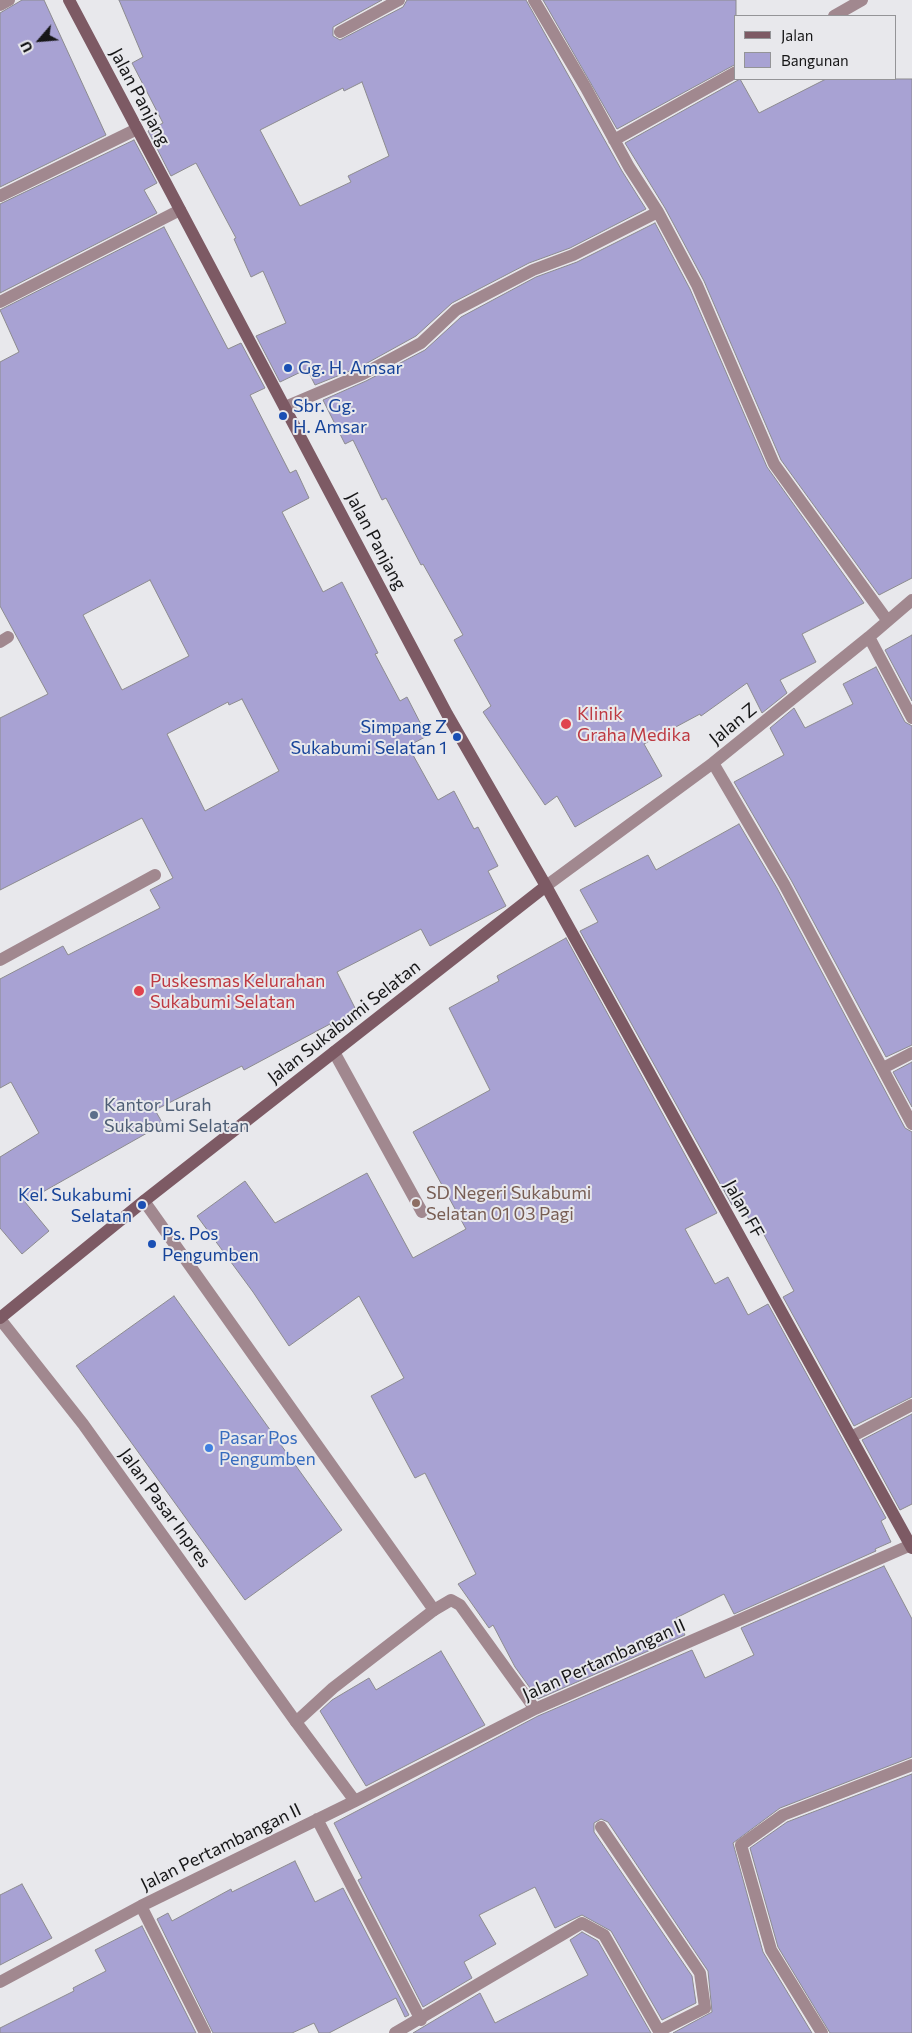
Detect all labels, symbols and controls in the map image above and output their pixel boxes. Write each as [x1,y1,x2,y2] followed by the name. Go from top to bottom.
[15,15,65,65] north arrow
[734,15,897,80] legend
[781,26,813,44] text: Jalan
[16,39,36,55] text: U
[105,44,175,150] street label: Jalan Panjang
[781,51,849,69] text: Bangunan
[298,357,403,379] place label: Gg. H. Amsar
[282,362,294,374] marker: Gg. H. Amsar
[293,395,367,438] place label: Sbr. Gg. H. Amsar
[277,410,289,422] marker: Sbr. Gg. H. Amsar
[341,488,411,594] street label: Jalan Panjang
[705,698,761,750] street label: Jalan Z
[577,703,691,746] place label: Klinik Graha Medika
[290,716,447,759] place label: Simpang Z Sukabumi Selatan 1
[559,717,573,731] marker: Klinik Graha Medika
[451,731,463,743] marker: Simpang Z Sukabumi Selatan 1
[263,956,425,1088] street label: Jalan Sukabumi Selatan
[150,970,325,1012] place label: Puskesmas Kelurahan Sukabumi Selatan
[132,984,146,998] marker: Puskesmas Kelurahan Sukabumi Selatan
[104,1094,249,1136] place label: Kantor Lurah Sukabumi Selatan
[88,1109,100,1121] marker: Kantor Lurah Sukabumi Selatan
[719,1176,769,1242] street label: Jalan FF
[426,1182,591,1224] place label: SD Negeri Sukabumi Selatan 01 03 Pagi
[18,1184,132,1226] place label: Kel. Sukabumi Selatan
[410,1197,422,1209] marker: SD Negeri Sukabumi Selatan 01 03 Pagi
[136,1199,148,1211] marker: Kel. Sukabumi Selatan
[162,1223,259,1266] place label: Ps. Pos Pengumben
[146,1238,158,1250] marker: Ps. Pos Pengumben
[219,1427,316,1470] place label: Pasar Pos Pengumben
[203,1442,215,1454] marker: Pasar Pos Pengumben
[115,1444,215,1572] street label: Jalan Pasar Inpres
[519,1614,689,1706] street label: Jalan Pertambangan II
[137,1799,305,1895] street label: Jalan Pertambangan II

